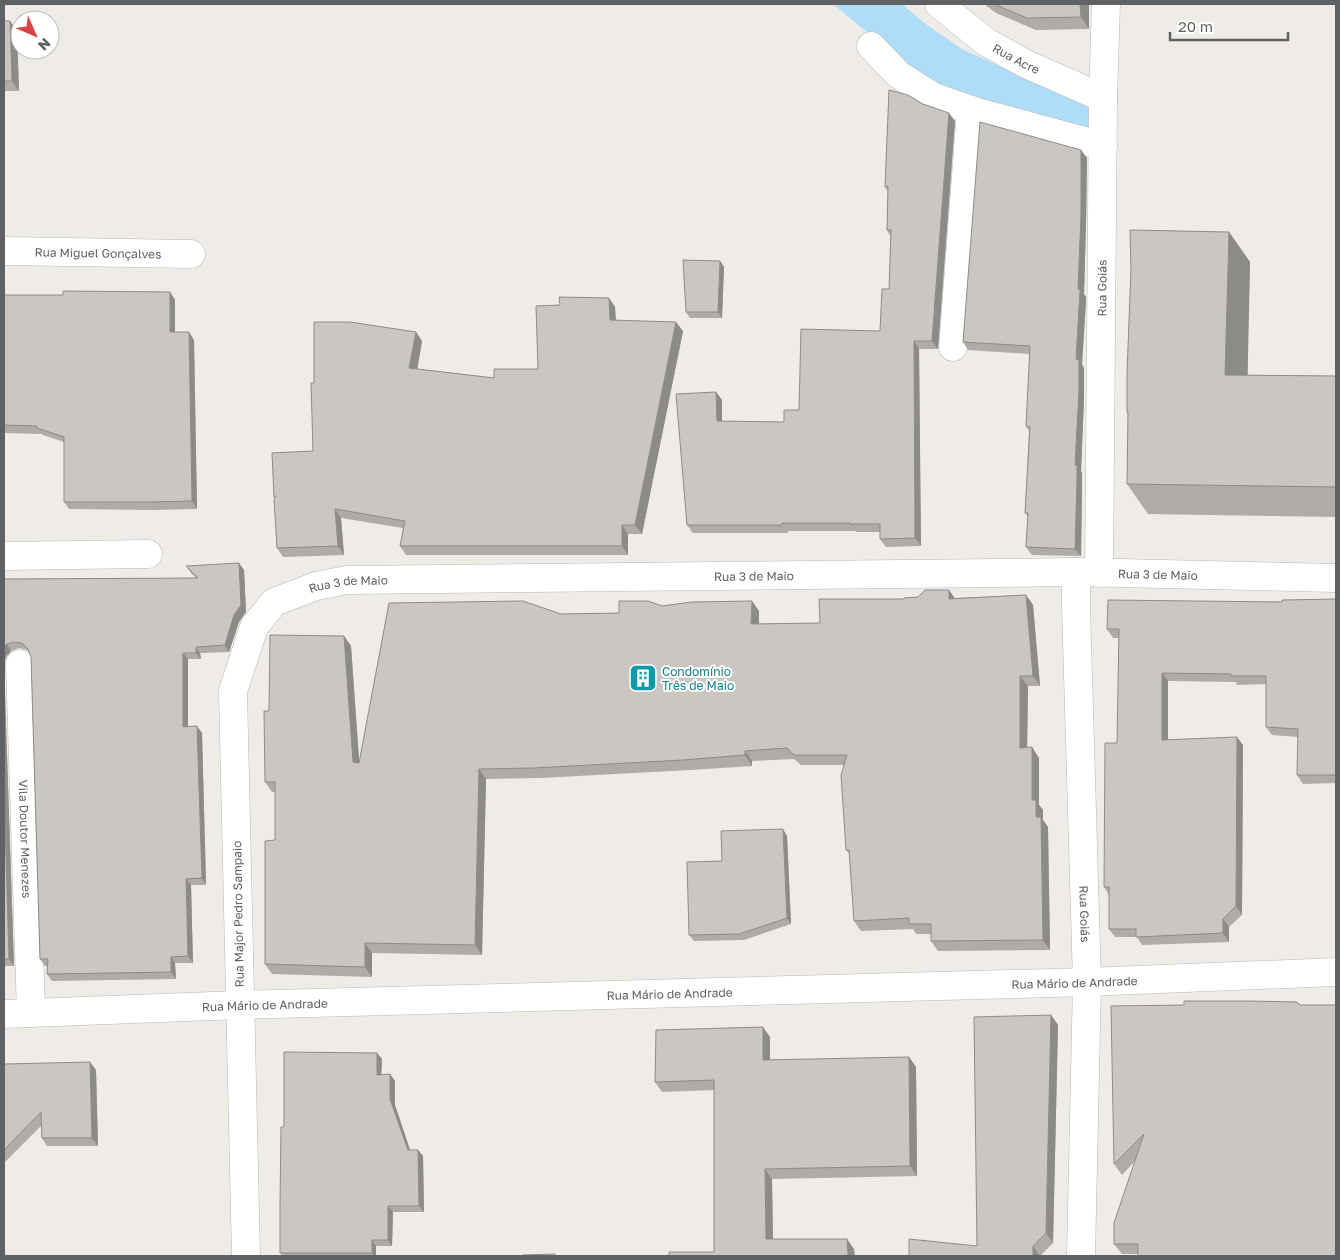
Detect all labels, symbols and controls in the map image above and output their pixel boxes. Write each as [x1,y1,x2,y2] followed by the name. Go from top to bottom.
[10,10,60,60] north arrow
[1170,10,1288,42] scale bar
[1178,17,1213,35] text: 20 m
[35,35,54,54] text: N
[990,40,1042,77] street label: Rua Acre
[34,244,162,261] street label: Rua Miguel Gonçalves
[1094,259,1109,317] street label: Rua Goiás
[1118,565,1198,582] street label: Rua 3 de Maio
[714,568,794,583] street label: Rua 3 de Maio
[306,572,388,596] street label: Rua 3 de Maio
[628,663,658,693] building icon: Condomínio Três de Maio
[662,664,734,693] place label: Condomínio Três de Maio
[16,779,35,898] street label: Vila Doutor Menezes
[229,841,247,987] street label: Rua Major Pedro Sampaio
[1077,885,1093,943] street label: Rua Goiás
[1011,972,1138,992] street label: Rua Mário de Andrade
[606,984,733,1003] street label: Rua Mário de Andrade
[202,995,328,1014] street label: Rua Mário de Andrade

